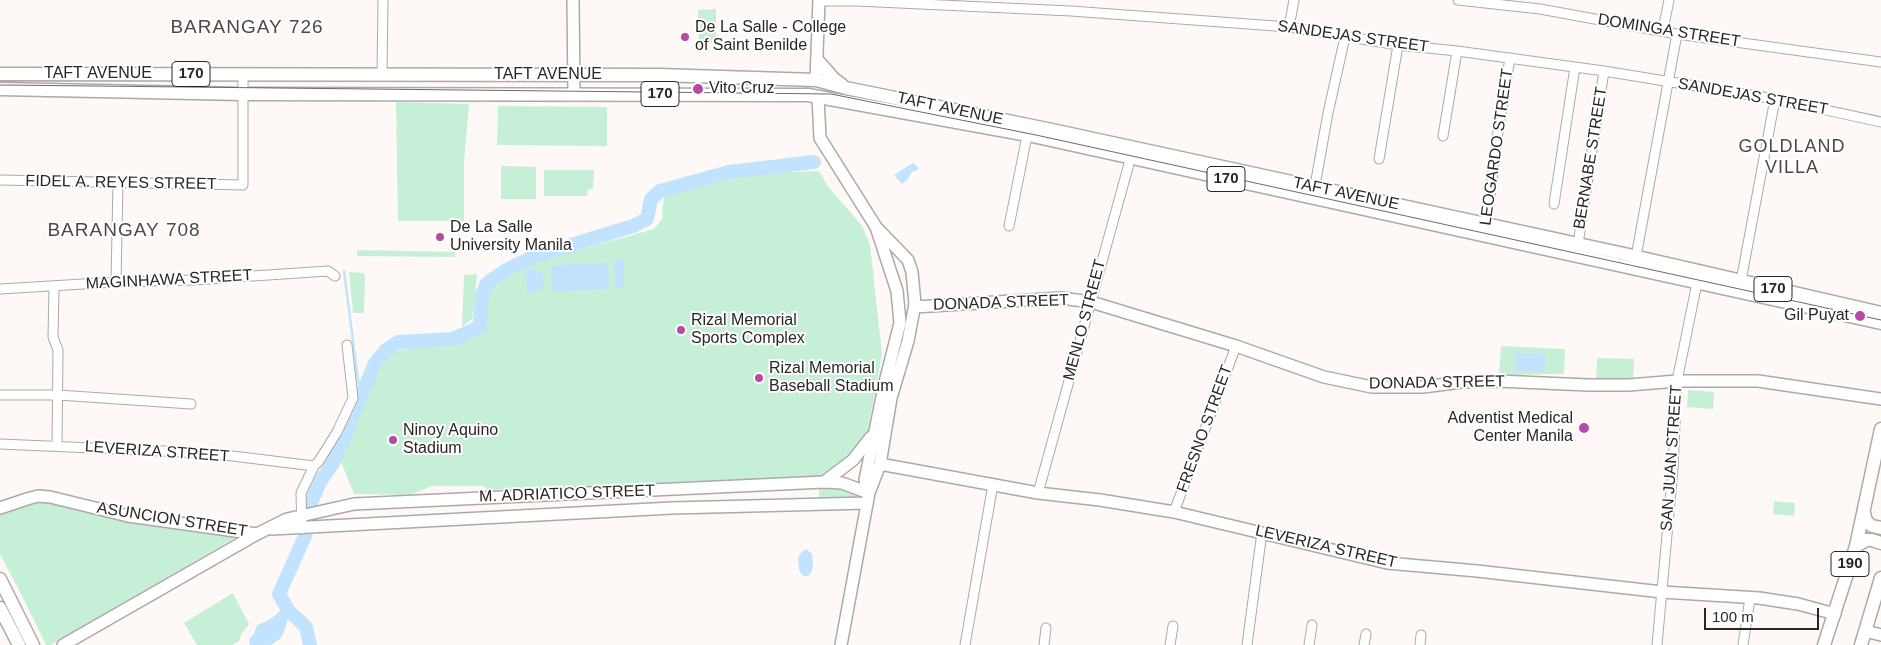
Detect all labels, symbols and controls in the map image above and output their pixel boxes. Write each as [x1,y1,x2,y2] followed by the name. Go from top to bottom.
[1596,10,1742,52] street label: DOMINGA STREET
[169,17,325,39] district label: BARANGAY 726
[1276,17,1430,57] street label: SANDEJAS STREET
[695,18,846,56] place label: De La Salle - College of Saint Benilde
[679,31,691,43] marker: De La Salle - College of Saint Benilde
[172,62,210,86] road number: 170
[44,64,152,84] street label: TAFT AVENUE
[494,65,602,85] street label: TAFT AVENUE
[1476,67,1518,227] street label: LEOGARDO STREET
[1676,74,1830,120] street label: SANDEJAS STREET
[709,79,775,99] place label: Vito Cruz
[641,82,679,106] road number: 170
[691,82,705,96] marker: Vito Cruz
[1570,85,1612,231] street label: BERNABE STREET
[895,88,1005,130] street label: TAFT AVENUE
[1737,136,1847,178] district label: GOLDLAND VILLA
[1207,166,1245,192] road number: 170
[25,172,217,194] street label: FIDEL A. REYES STREET
[1291,173,1401,215] street label: TAFT AVENUE
[450,218,572,256] place label: De La Salle University Manila
[46,220,202,242] district label: BARANGAY 708
[434,231,446,243] marker: De La Salle University Manila
[1060,257,1110,383] street label: MENLO STREET
[85,266,253,294] street label: MAGINHAWA STREET
[1754,276,1792,302] road number: 170
[933,291,1069,315] street label: DONADA STREET
[1784,306,1849,326] place label: Gil Puyat
[1853,309,1867,323] marker: Gil Puyat
[691,311,805,349] place label: Rizal Memorial Sports Complex
[675,324,687,336] marker: Rizal Memorial Sports Complex
[769,359,894,397] place label: Rizal Memorial Baseball Stadium
[1173,363,1237,495] street label: FRESNO STREET
[753,372,765,384] marker: Rizal Memorial Baseball Stadium
[1369,372,1505,394] street label: DONADA STREET
[1657,384,1687,532] street label: SAN JUAN STREET
[1448,409,1573,447] place label: Adventist Medical Center Manila
[403,421,498,459] place label: Ninoy Aquino Stadium
[1577,421,1591,435] marker: Adventist Medical Center Manila
[387,434,399,446] marker: Ninoy Aquino Stadium
[84,437,230,467] street label: LEVERIZA STREET
[479,481,655,507] street label: M. ADRIATICO STREET
[95,499,249,541] street label: ASUNCION STREET
[1253,521,1399,573] street label: LEVERIZA STREET
[1831,552,1869,576] road number: 190
[1706,598,1821,630] scale bar
[1712,608,1754,625] text: 100 m

